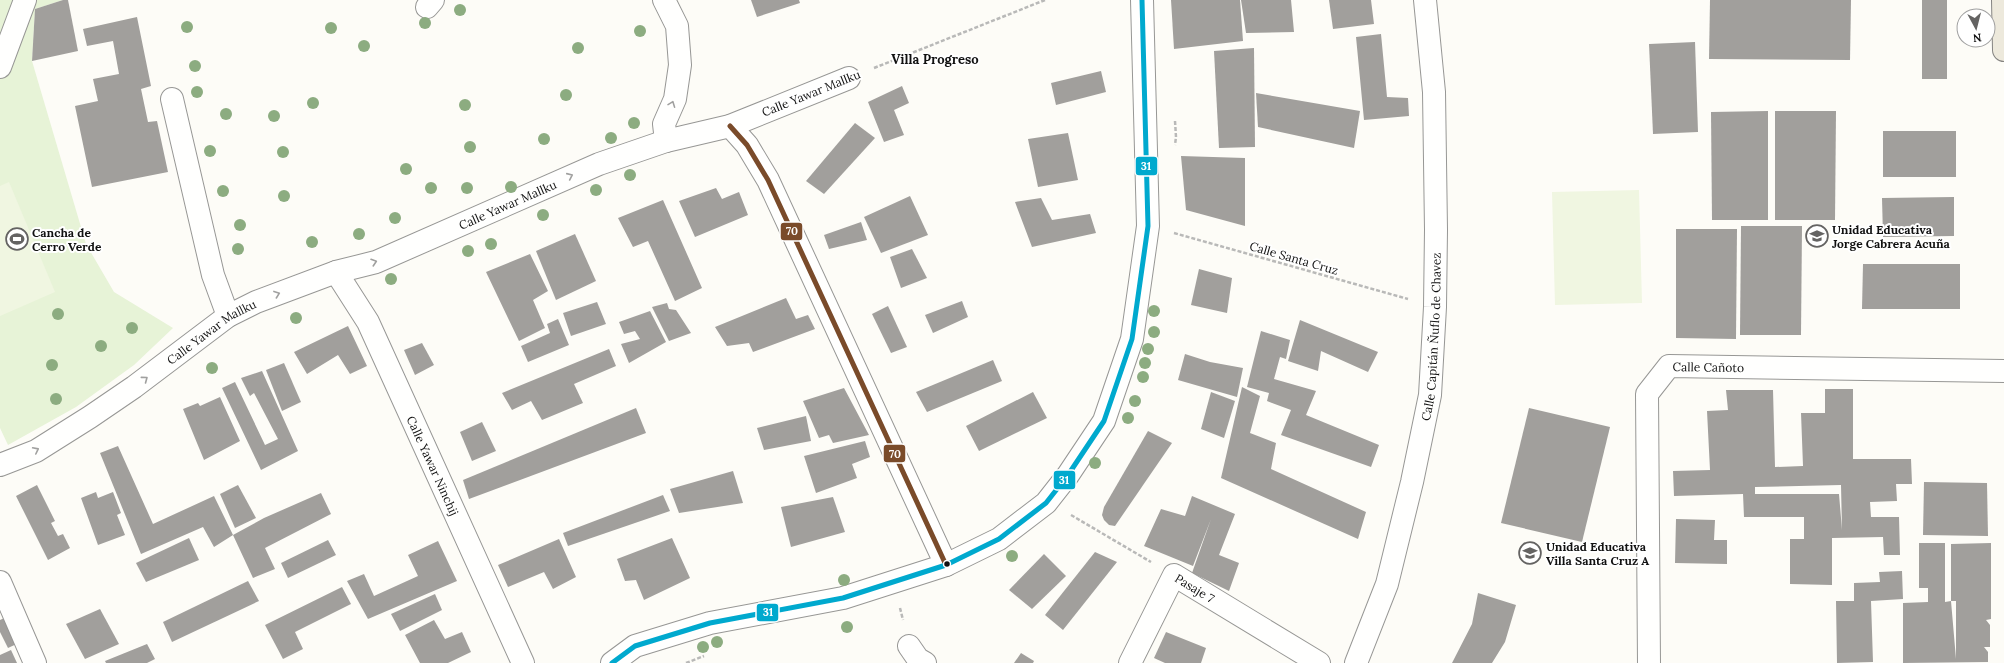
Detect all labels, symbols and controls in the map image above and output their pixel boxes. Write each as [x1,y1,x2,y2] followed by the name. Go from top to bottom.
[1956,8,1996,48] north arrow
[1972,30,1982,45] text: N
[891,51,979,68] district label: Villa Progreso
[759,66,863,120] street label: Calle Yawar Mallku
[668,100,676,107] one-way arrow
[1135,156,1158,176] line badge: 31
[1141,159,1152,173] text: 31
[567,173,574,181] one-way arrow
[456,176,559,232] street label: Calle Yawar Mallku
[780,222,803,241] line badge: 70
[1832,222,1951,251] place label: Unidad Educativa Jorge Cabrera Acuña
[1804,223,1830,249] school or university icon: Unidad Educativa Jorge Cabrera Acuña
[786,224,798,238] text: 70
[32,225,102,254] place label: Cancha de Cerro Verde
[4,226,30,252] sports icon: Cancha de Cerro Verde
[1248,238,1340,278] street label: Calle Santa Cruz
[1417,252,1443,422] street label: Calle Capitán Ñuflo de Chavez
[370,258,377,267] one-way arrow
[273,290,280,299] one-way arrow
[164,296,258,367] street label: Calle Yawar Mallku
[1673,359,1744,375] street label: Calle Cañoto
[140,377,147,384] one-way arrow
[404,413,462,518] street label: Calle Yawar Ninchij
[883,444,906,463] line badge: 70
[32,447,39,455] one-way arrow
[889,447,901,461] text: 70
[1053,470,1076,490] line badge: 31
[1059,473,1070,487] text: 31
[1546,539,1649,568] place label: Unidad Educativa Villa Santa Cruz A
[1517,540,1543,566] school or university icon: Unidad Educativa Villa Santa Cruz A
[942,559,952,569] unlabelled marker
[1173,570,1218,606] street label: Pasaje 7
[756,603,779,622] line badge: 31
[763,605,774,619] text: 31

